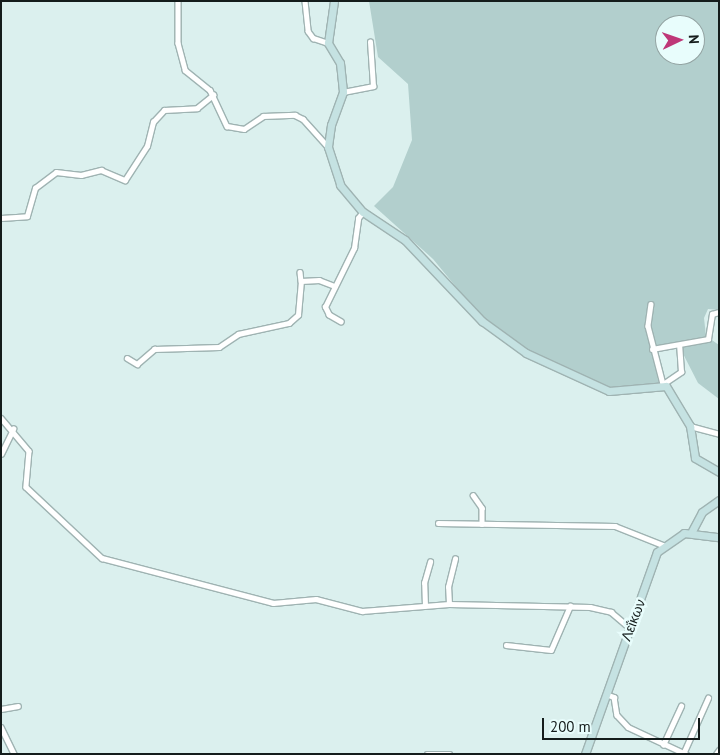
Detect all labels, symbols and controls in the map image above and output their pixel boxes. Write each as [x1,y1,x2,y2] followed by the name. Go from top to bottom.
[655,15,705,65] north arrow
[685,34,703,44] text: N
[617,597,649,643] street label: Λεΐκων
[545,708,702,740] scale bar
[550,717,591,736] text: 200 m

